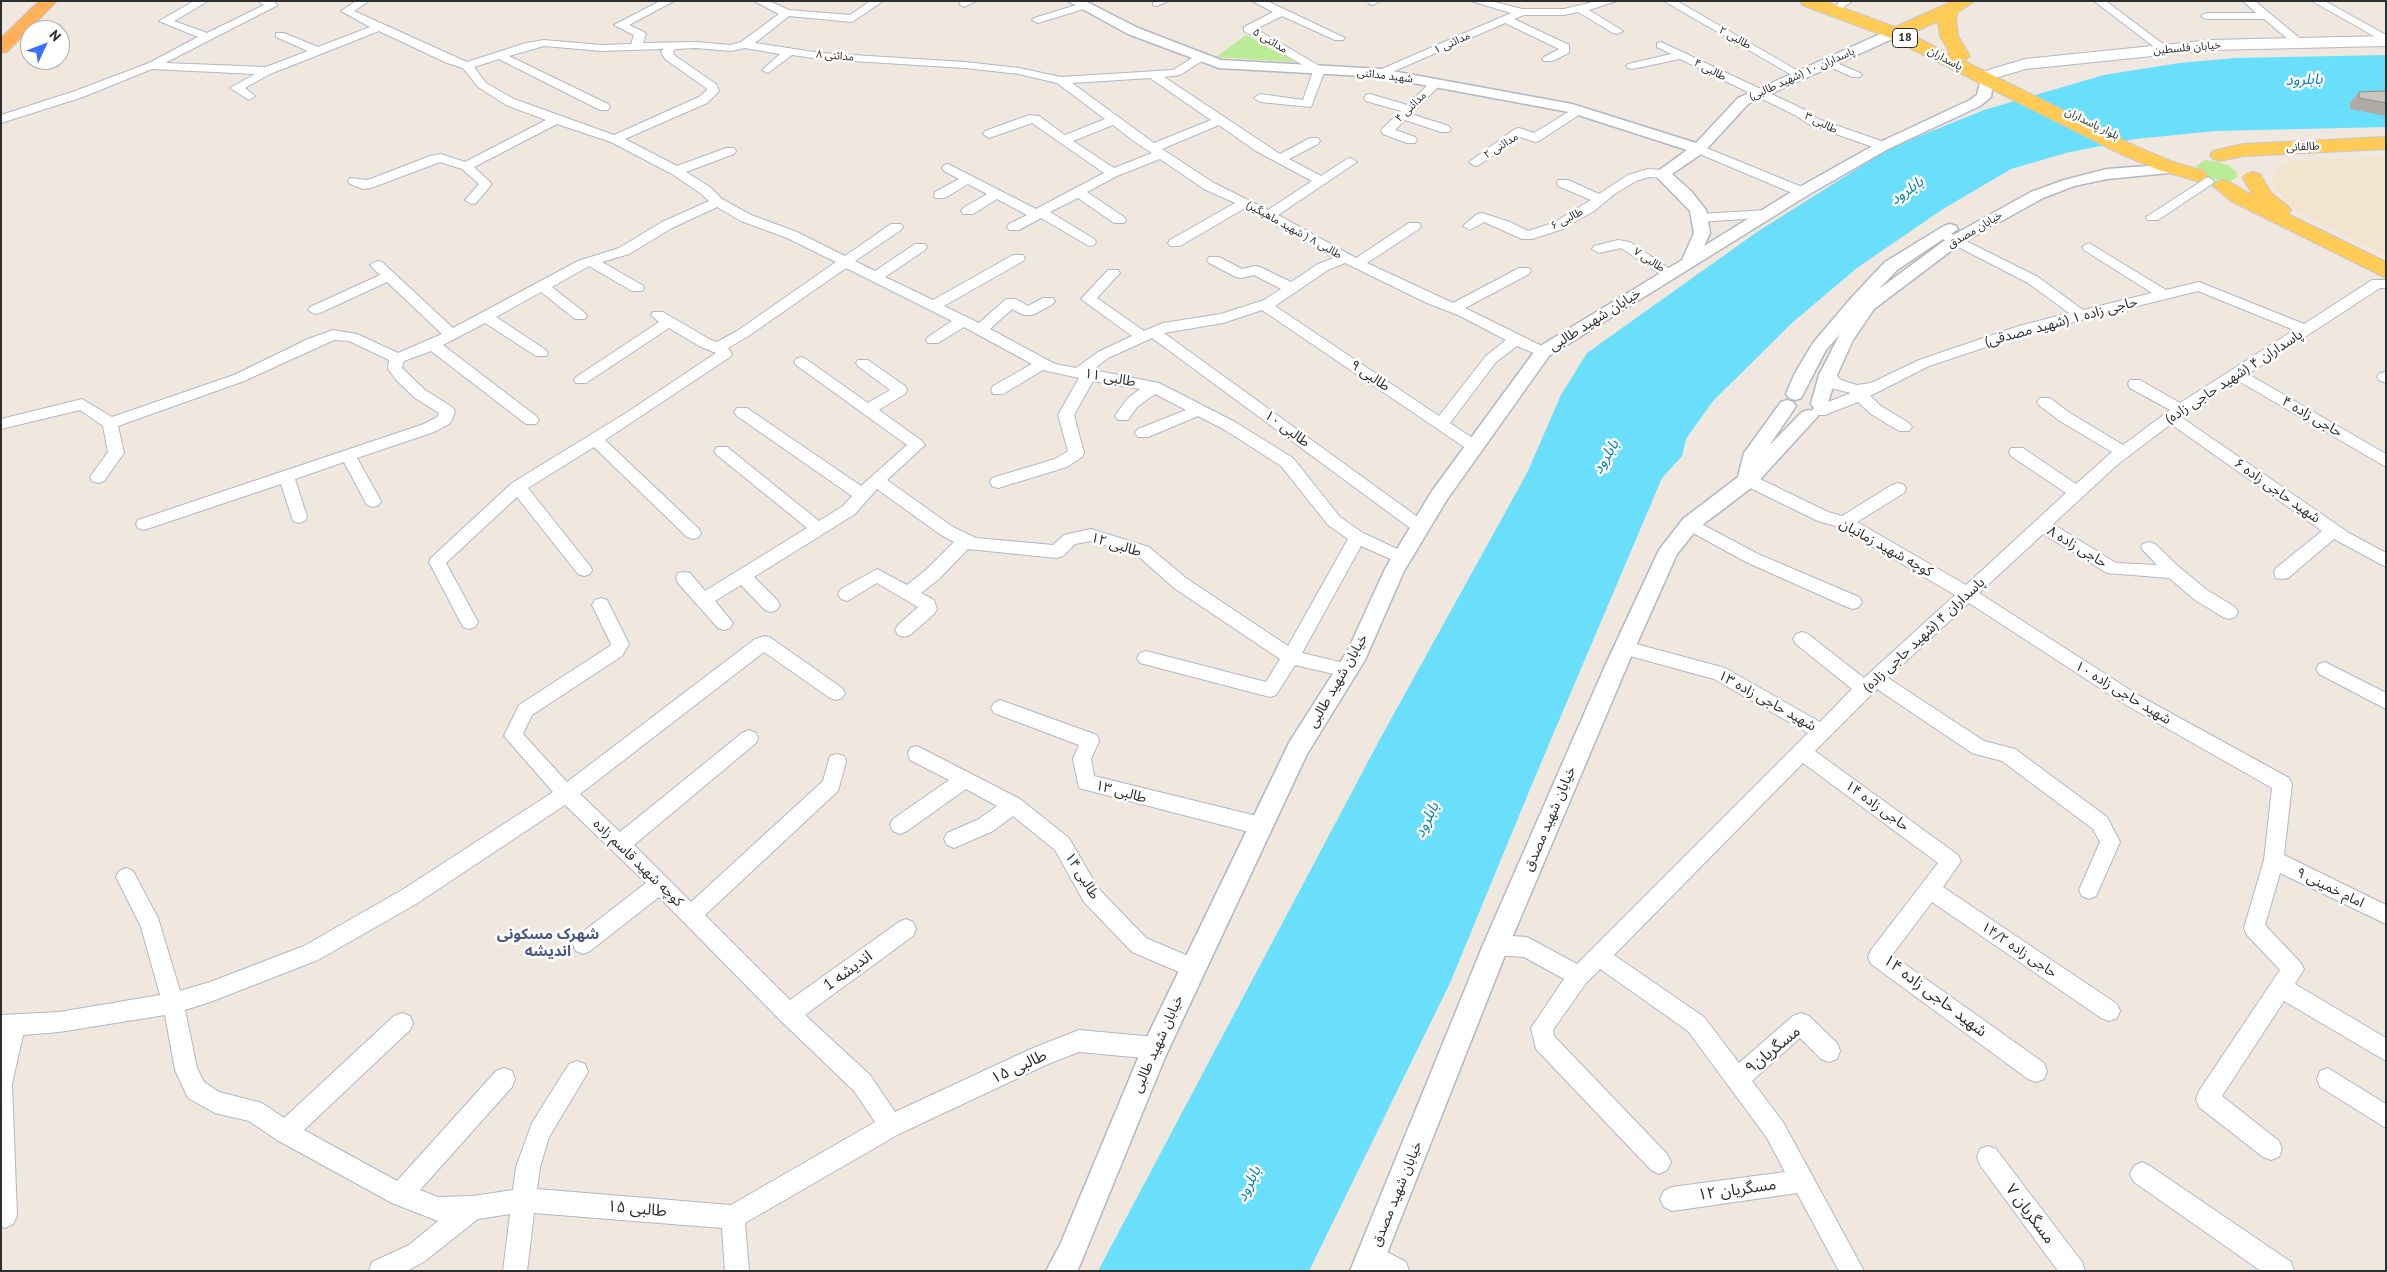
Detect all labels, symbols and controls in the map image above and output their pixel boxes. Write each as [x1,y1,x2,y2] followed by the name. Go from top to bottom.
[20,20,70,70] north arrow
[1717,24,1753,52] street label: طالبی ۲
[1250,25,1290,57] street label: مدائنی ۵
[46,26,65,45] text: N
[1892,28,1918,48] road number: 18
[1432,29,1472,57] street label: مدائنی ۱
[2153,38,2221,58] street label: خیابان فلسطین
[1925,44,1965,74] street label: پاسداران
[1747,45,1857,103] street label: پاسداران ۱۰ (شهید طالبی)
[815,48,855,64] street label: مدائنی ۸
[1692,56,1728,84] street label: طالبی ۴
[1356,66,1414,86] street label: شهید مدائنی
[2285,70,2323,90] water label: بابلرود
[1393,89,1429,125] street label: مدائنی ۴
[2063,105,2121,143] street label: بلوار پاسداران
[1803,109,1839,137] street label: طالبی ۳
[1481,130,1521,162] street label: مدائنی ۲
[2286,140,2320,154] street label: طالقانی
[1887,173,1927,209] water label: بابلرود
[1244,198,1344,262] street label: طالبی ۸ ( شهید ماهیگیر)
[1549,205,1585,233] street label: طالبی ۶
[1945,209,2005,251] street label: خیابان مصدق
[1631,245,1667,275] street label: طالبی ۷
[1546,285,1644,355] street label: خیابان شهید طالبی
[1983,294,2139,350] street label: حاجی زاده ۱ (شهید مصدقی)
[2162,326,2306,428] street label: پاسداران ۴ (شهید حاجی زاده)
[1347,357,1393,395] street label: طالبی ۹
[1083,365,1137,391] street label: طالبی ۱۱
[2279,393,2345,441] street label: حاجی زاده ۴
[1261,407,1313,451] street label: طالبی ۱۰
[1589,437,1623,477] water label: بابلرود
[2231,455,2323,527] street label: شهید حاجی زاده ۶
[1836,515,1936,581] street label: کوچه شهید زمانیان
[2044,523,2110,571] street label: حاجی زاده ۸
[1089,529,1143,561] street label: طالبی ۱۲
[1860,574,1988,696] street label: پاسداران ۴ (شهید حاجی زاده)
[1304,631,1372,731] street label: خیابان شهید طالبی
[2072,658,2174,728] street label: شهید حاجی زاده ۱۰
[1715,667,1819,735] street label: شهید حاجی زاده ۱۳
[1520,764,1580,874] street label: خیابان شهید مصدق
[1094,777,1148,807] street label: طالبی ۱۳
[1842,777,1912,835] street label: حاجی زاده ۱۴
[1411,800,1443,840] water label: بابلرود
[589,816,687,910] street label: کوچه شهید قاسم زاده
[1061,849,1103,903] street label: طالبی ۱۴
[2293,864,2367,912] street label: امام خمینی ۹
[1978,918,2060,982] street label: حاجی زاده ۱۴/۲
[497,926,599,961] district label: شهرک مسکونی اندیشه
[820,947,876,995] street label: اندیشه 1
[1879,951,1991,1041] street label: شهید حاجی زاده ۱۴
[1129,992,1187,1096] street label: خیابان شهید طالبی
[1741,1022,1805,1078] street label: مسگریان۹
[988,1046,1050,1088] street label: طالبی ۱۵
[1368,1139,1426,1249] street label: خیابان شهید مصدق
[1233,1164,1265,1204] water label: بابلرود
[1697,1175,1777,1205] street label: مسگریان ۱۲
[2001,1180,2059,1248] street label: مسگریان ۷
[607,1197,667,1221] street label: طالبی ۱۵

